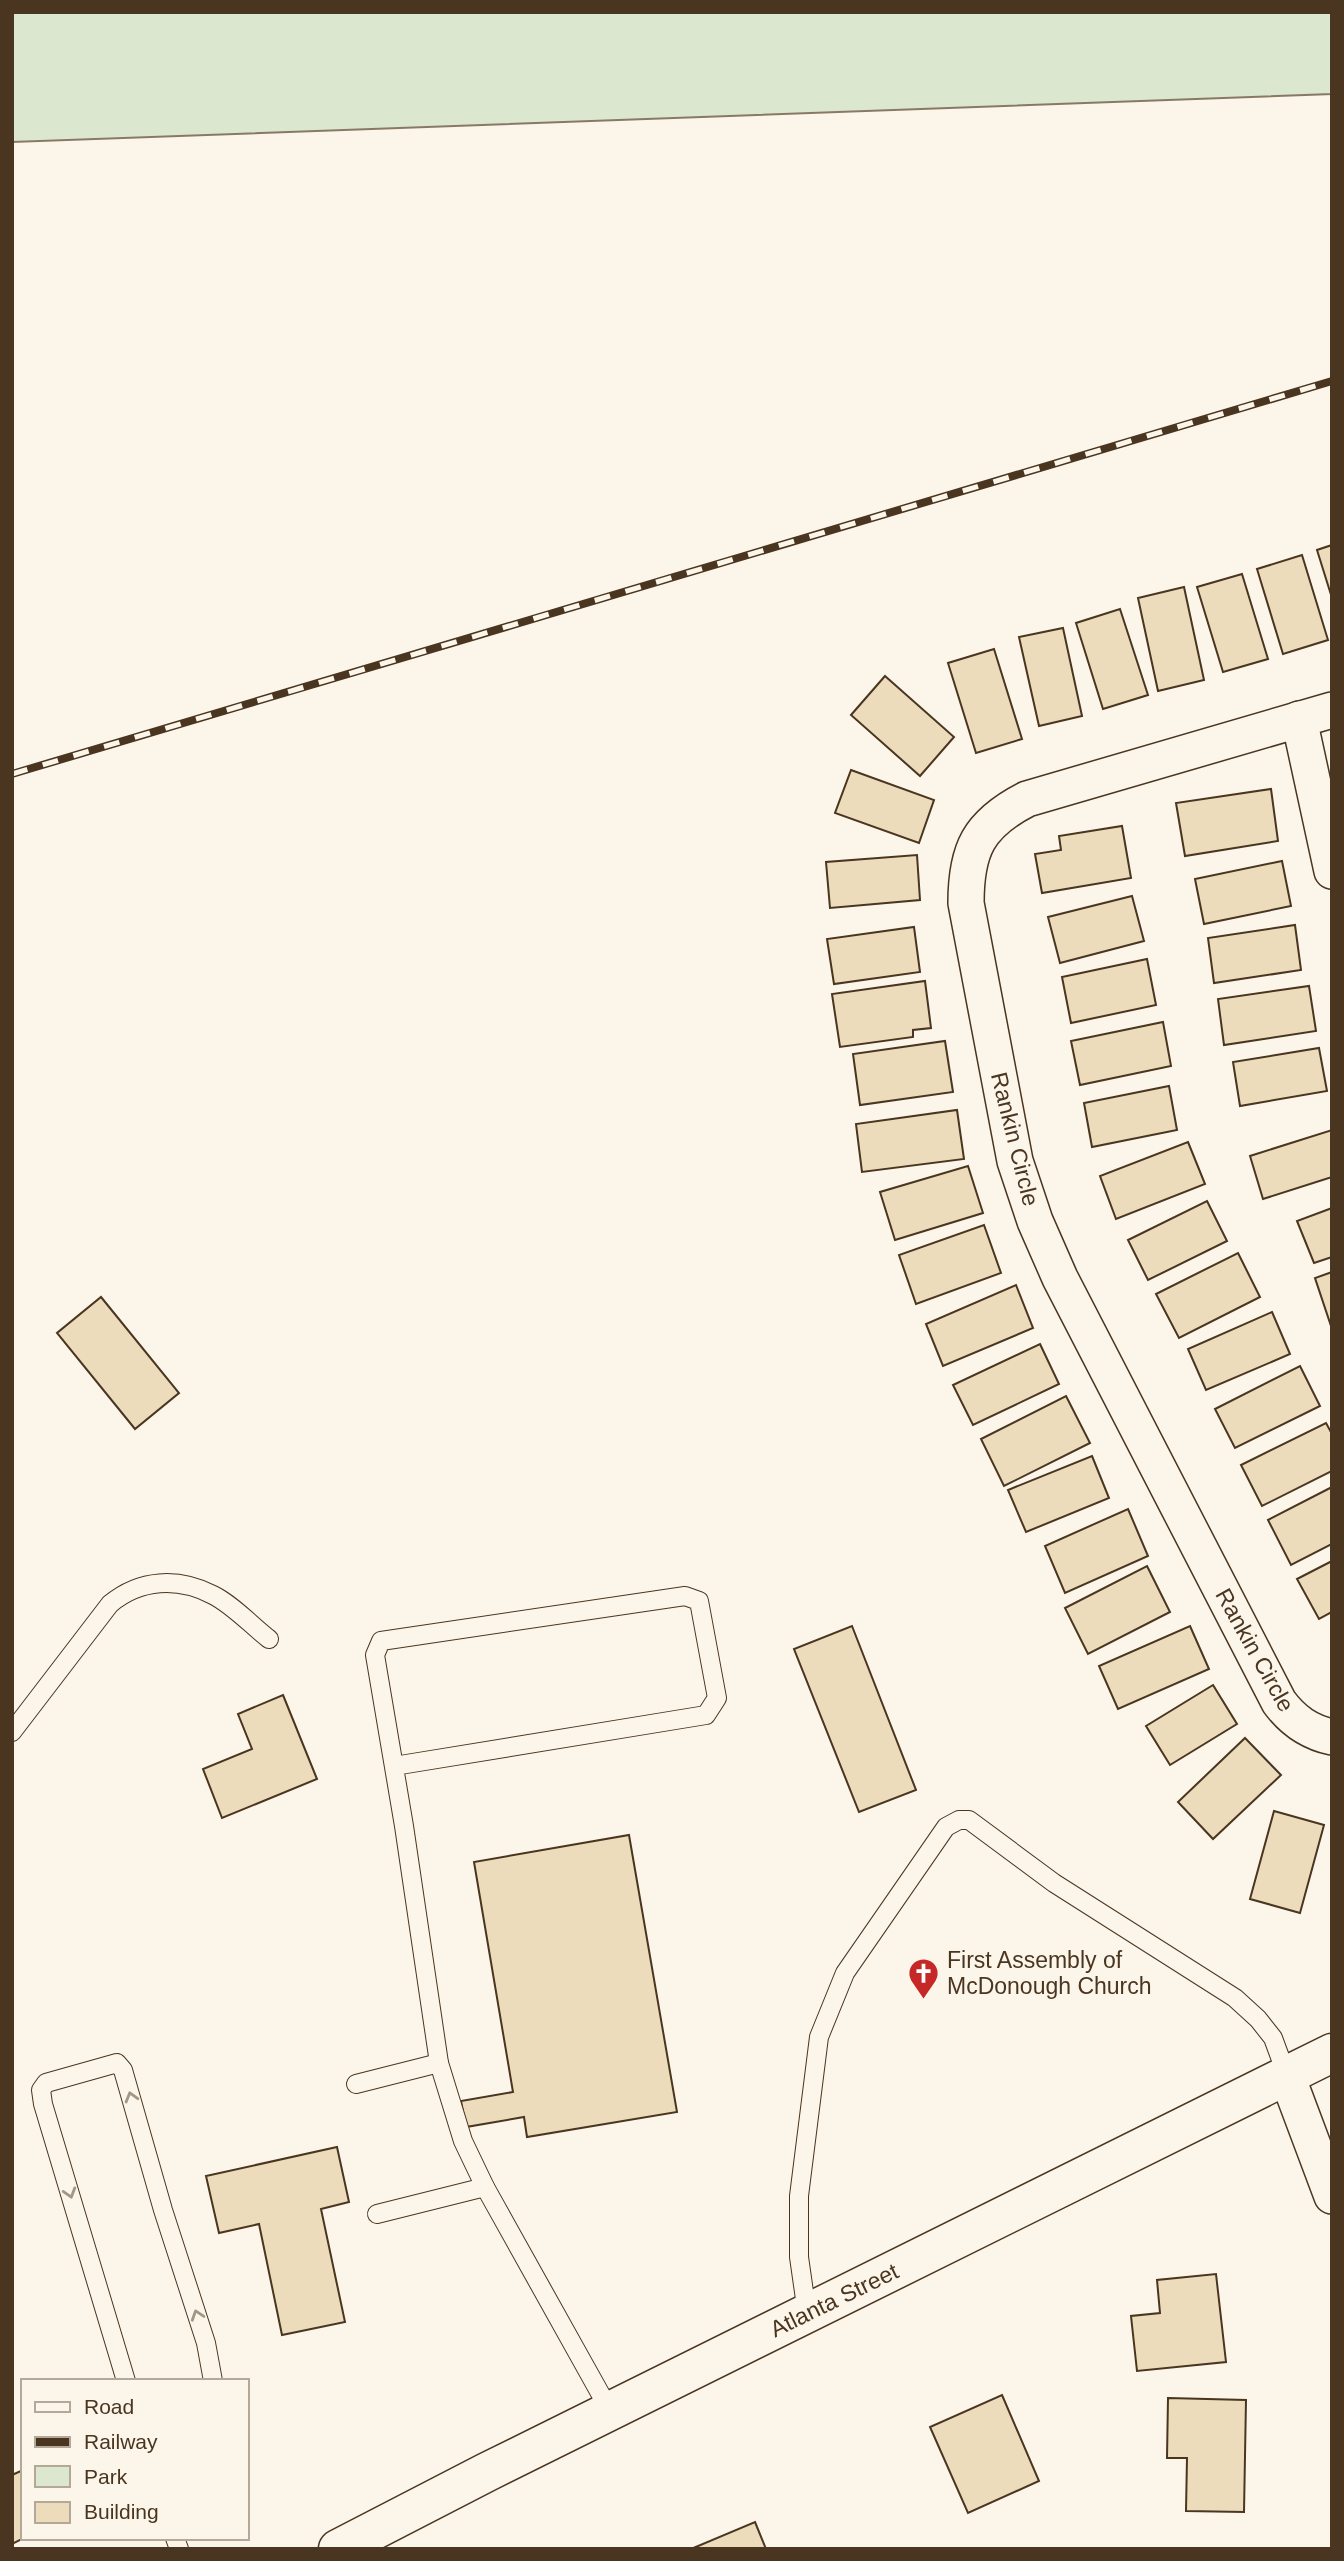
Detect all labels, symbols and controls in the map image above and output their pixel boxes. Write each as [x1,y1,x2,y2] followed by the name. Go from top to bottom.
[986,1070,1044,1208] street label: Rankin Circle
[1210,1584,1300,1716] street label: Rankin Circle
[947,1947,1152,1999] place label: First Assembly of McDonough Church
[907,1956,941,2000] church icon: First Assembly of McDonough Church
[125,2091,139,2103] one-way arrow
[61,2187,76,2199] one-way arrow
[766,2258,903,2342] street label: Atlanta Street
[191,2309,205,2321] one-way arrow
[21,2379,248,2540] legend
[84,2395,134,2418] text: Road
[84,2430,158,2453] text: Railway
[84,2465,128,2488] text: Park
[84,2500,159,2523] text: Building

